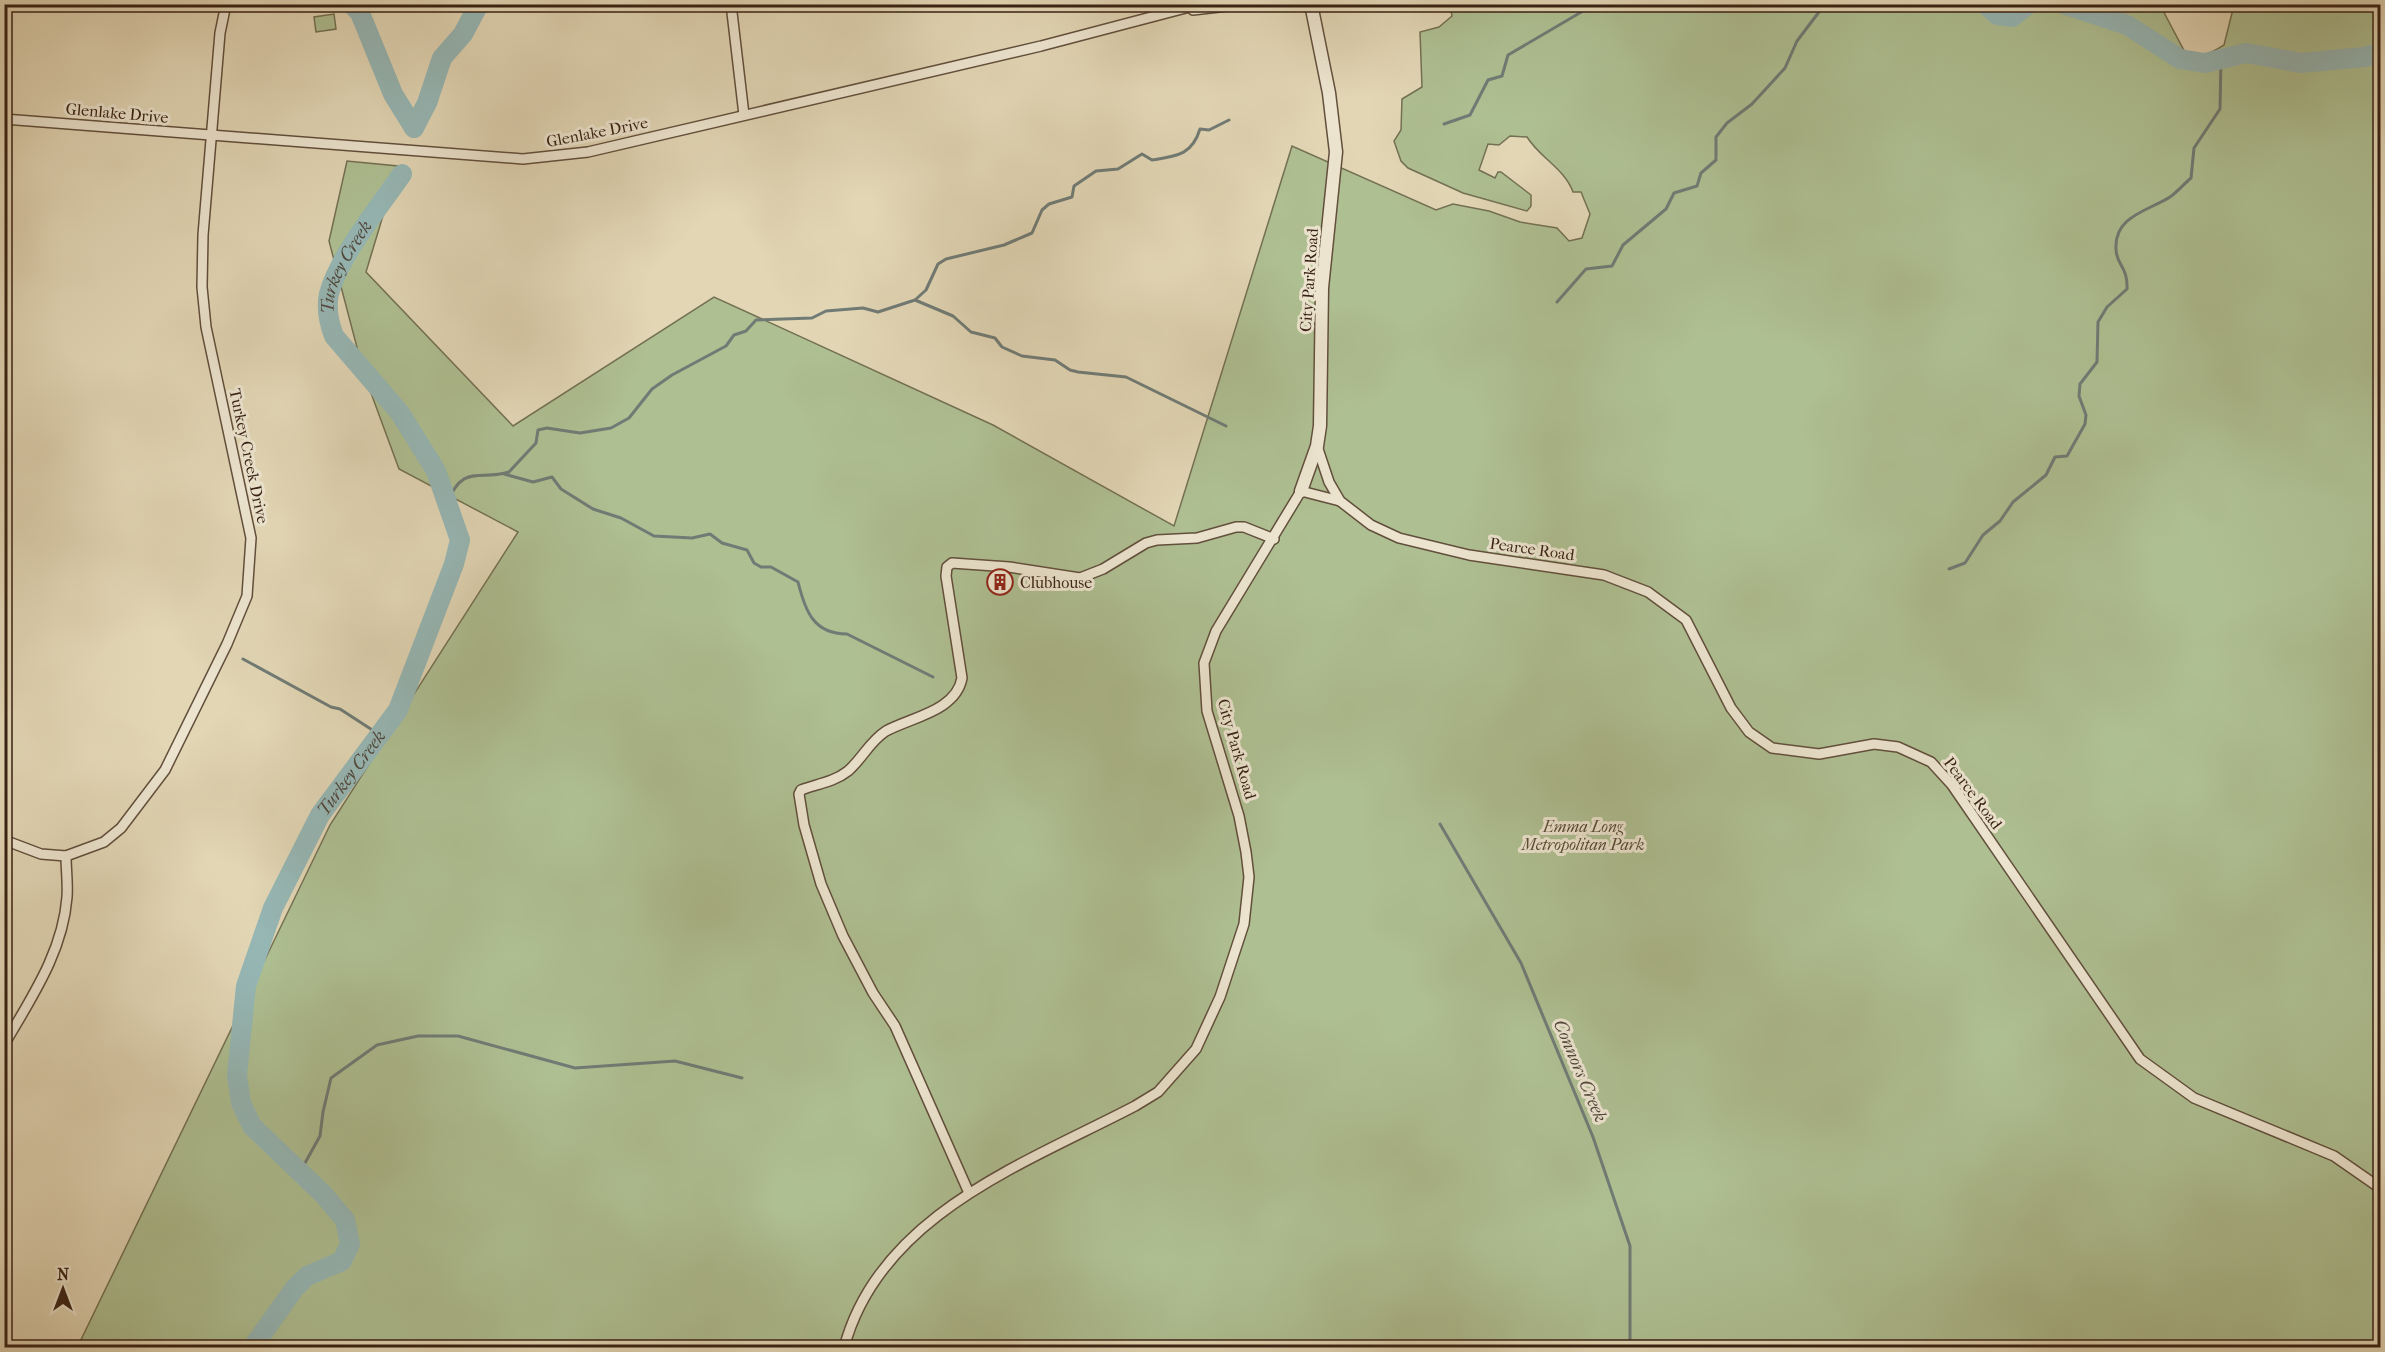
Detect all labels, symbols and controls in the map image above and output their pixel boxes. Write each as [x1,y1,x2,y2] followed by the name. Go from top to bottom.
[65,99,169,127] street label: Glenlake Drive
[545,113,649,151] street label: Glenlake Drive
[317,216,376,314] water label: Turkey Creek
[1296,227,1322,332] street label: City Park Road
[225,387,273,525] street label: Turkey Creek Drive
[1488,534,1576,564] street label: Pearce Road
[985,567,1015,597] building icon: Clubhouse
[1020,573,1092,592] place label: Clubhouse
[1214,696,1261,802] street label: City Park Road
[313,726,390,820] water label: Turkey Creek
[1940,753,2006,833] street label: Pearce Road
[1521,817,1644,854] park label: Emma Long Metropolitan Park
[1549,1017,1611,1125] water label: Connors Creek
[33,1259,93,1319] north arrow
[57,1265,70,1284] text: N

